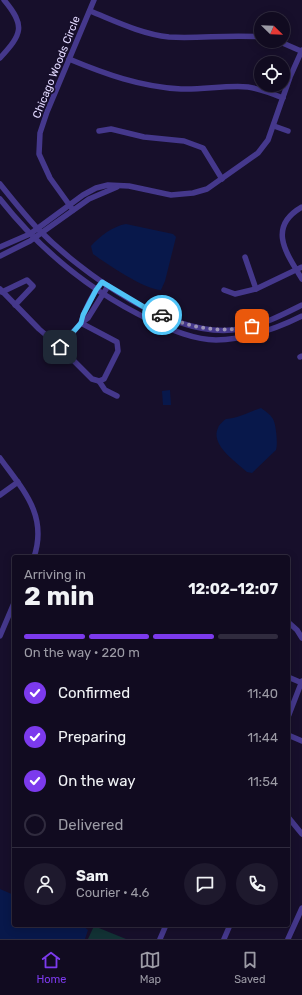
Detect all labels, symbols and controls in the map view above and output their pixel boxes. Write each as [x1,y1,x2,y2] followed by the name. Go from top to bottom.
[254,12,290,48] north arrow
[254,12,290,92] map controls
[30,14,83,120] street label: Chicago Woods Circle
[254,56,290,92] button: locate
[142,295,182,335] courier
[151,304,173,326] icon: car
[235,309,269,343] pin
[241,315,263,337] icon: bag
[43,330,77,364] pin
[49,336,71,358] icon: home
[24,567,86,582] text: Arriving in
[188,580,278,598] text: 12:02–12:07
[24,581,94,612] text: 2 min
[24,645,140,660] text: On the way · 220 m
[24,682,46,704] icon: check
[58,684,130,702] text: Confirmed
[247,686,278,701] text: 11:40
[24,726,46,748] icon: check
[58,728,126,746] text: Preparing
[247,730,278,745] text: 11:44
[24,770,46,792] icon: check
[58,772,136,790] text: On the way
[248,774,278,789] text: 11:54
[58,816,123,834] text: Delivered
[24,863,66,905] button: person
[184,863,226,905] button: chat
[236,863,278,905] button: phone
[76,867,109,885] text: Sam
[76,885,149,900] text: Courier · 4.6
[36,949,67,986] tab: Home
[139,949,161,986] tab: Map
[234,949,266,986] tab: Saved

